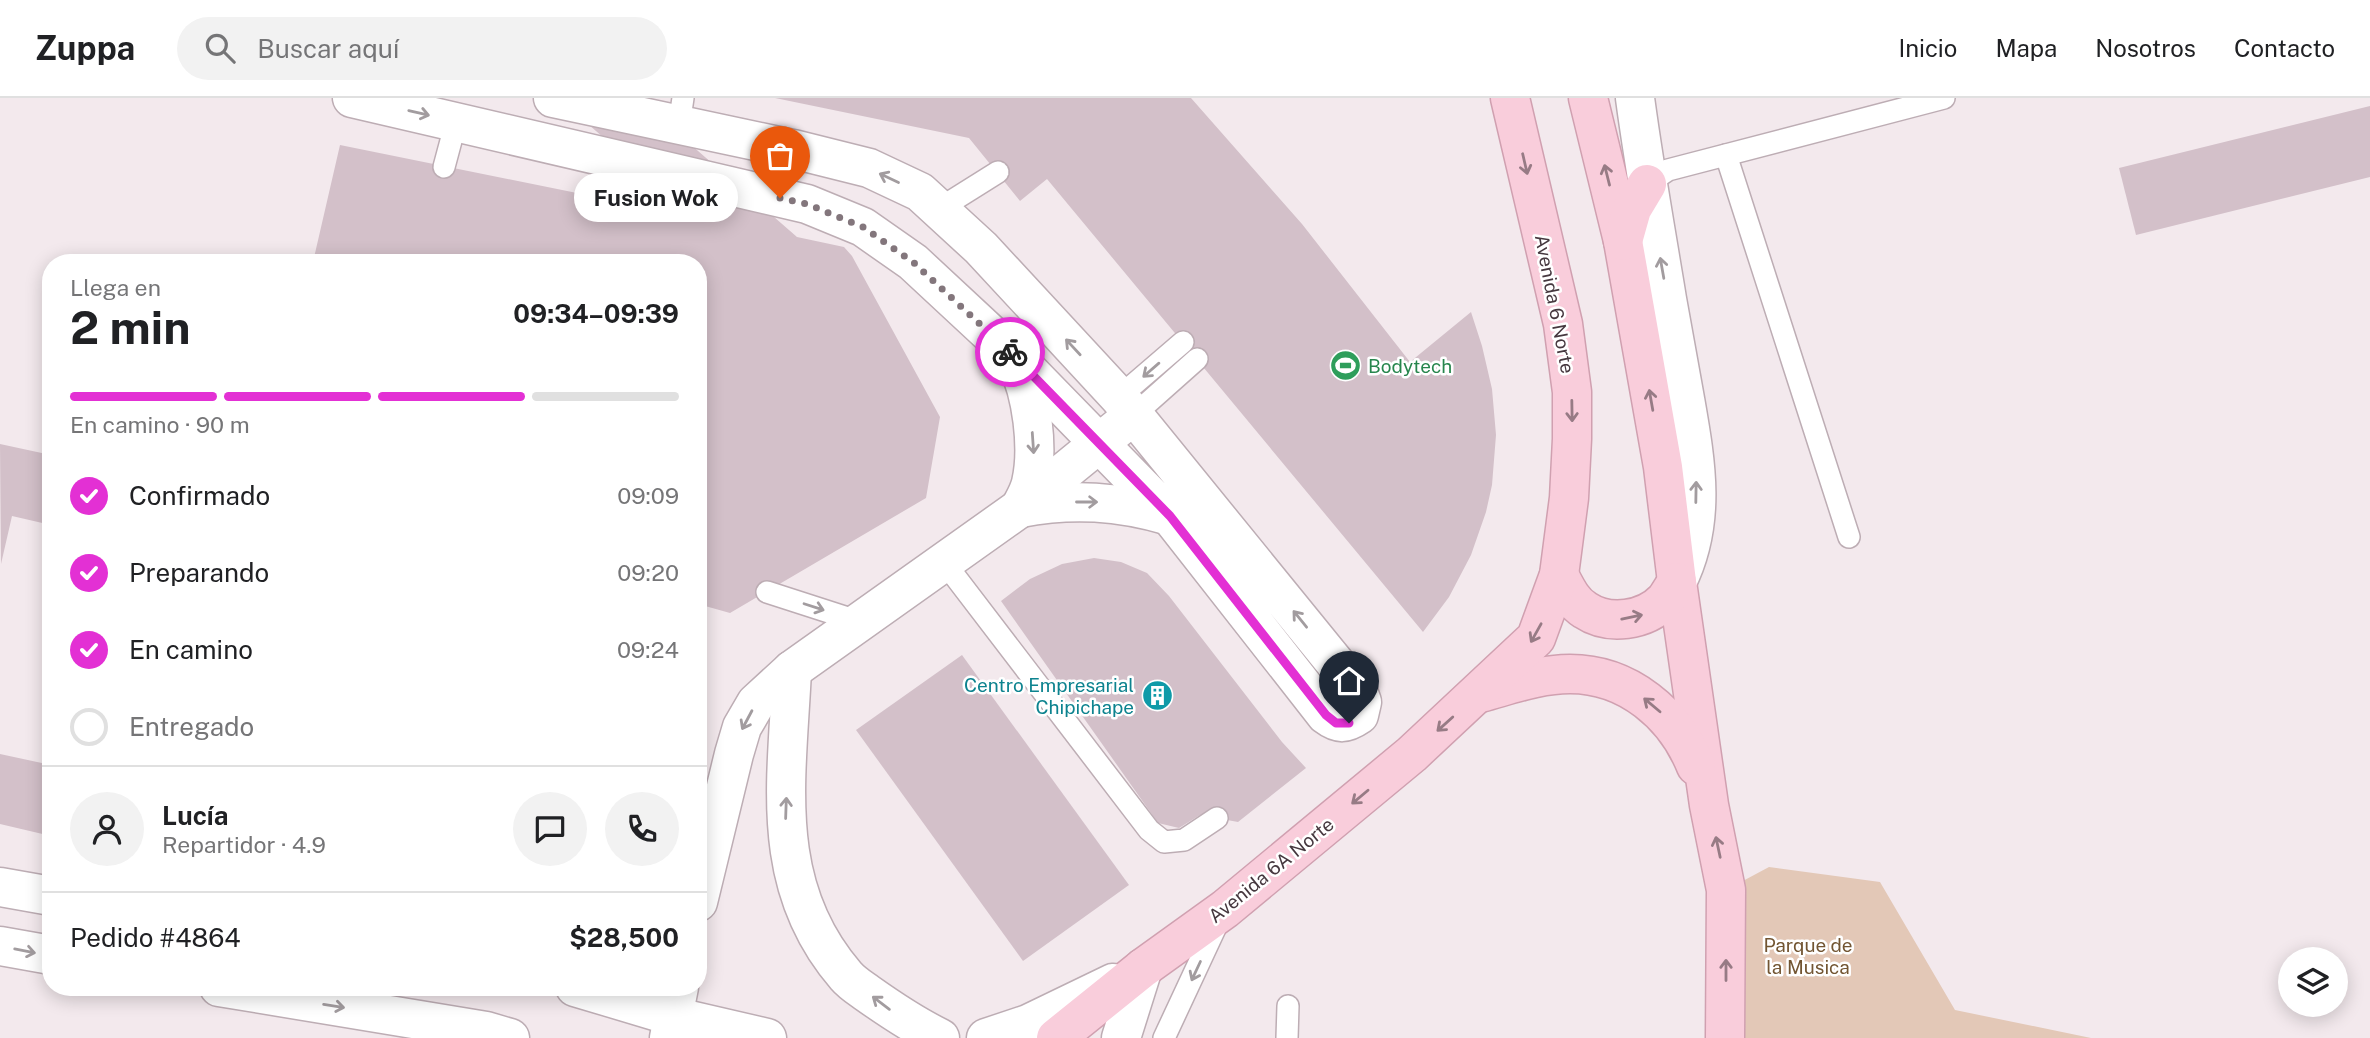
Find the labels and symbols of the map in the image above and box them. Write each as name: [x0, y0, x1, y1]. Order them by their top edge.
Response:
one-way arrow: [407, 107, 430, 121]
pin: [750, 126, 810, 198]
one-way arrow: [1520, 153, 1533, 175]
one-way arrow: [1600, 164, 1613, 187]
one-way arrow: [878, 170, 899, 183]
callout: Fusion Wok: [574, 174, 738, 222]
street label: Avenida 6 Norte: [1531, 233, 1579, 375]
one-way arrow: [1655, 257, 1668, 280]
courier: [975, 317, 1045, 387]
one-way arrow: [1064, 339, 1081, 356]
sports icon: Bodytech: [1328, 349, 1362, 383]
place label: Bodytech: [1368, 355, 1452, 377]
one-way arrow: [1142, 362, 1160, 378]
one-way arrow: [1644, 389, 1657, 412]
one-way arrow: [1565, 400, 1579, 423]
one-way arrow: [1026, 431, 1039, 454]
one-way arrow: [1689, 481, 1703, 504]
one-way arrow: [1076, 495, 1099, 509]
one-way arrow: [802, 602, 824, 614]
one-way arrow: [1620, 609, 1643, 623]
one-way arrow: [1292, 611, 1308, 629]
one-way arrow: [1529, 623, 1543, 643]
pin: [1319, 651, 1379, 723]
place label: Centro Empresarial Chipichape: [964, 674, 1134, 718]
building icon: Centro Empresarial Chipichape: [1140, 679, 1174, 713]
one-way arrow: [1644, 697, 1662, 712]
one-way arrow: [740, 709, 754, 729]
one-way arrow: [1437, 715, 1454, 732]
one-way arrow: [1351, 789, 1369, 805]
one-way arrow: [779, 797, 793, 820]
street label: Avenida 6A Norte: [1204, 813, 1338, 927]
one-way arrow: [1710, 836, 1724, 859]
park label: Parque de la Musica: [1763, 934, 1853, 978]
one-way arrow: [13, 944, 36, 958]
one-way arrow: [1719, 959, 1732, 982]
one-way arrow: [1188, 960, 1202, 981]
one-way arrow: [872, 996, 891, 1011]
one-way arrow: [322, 1000, 345, 1013]

